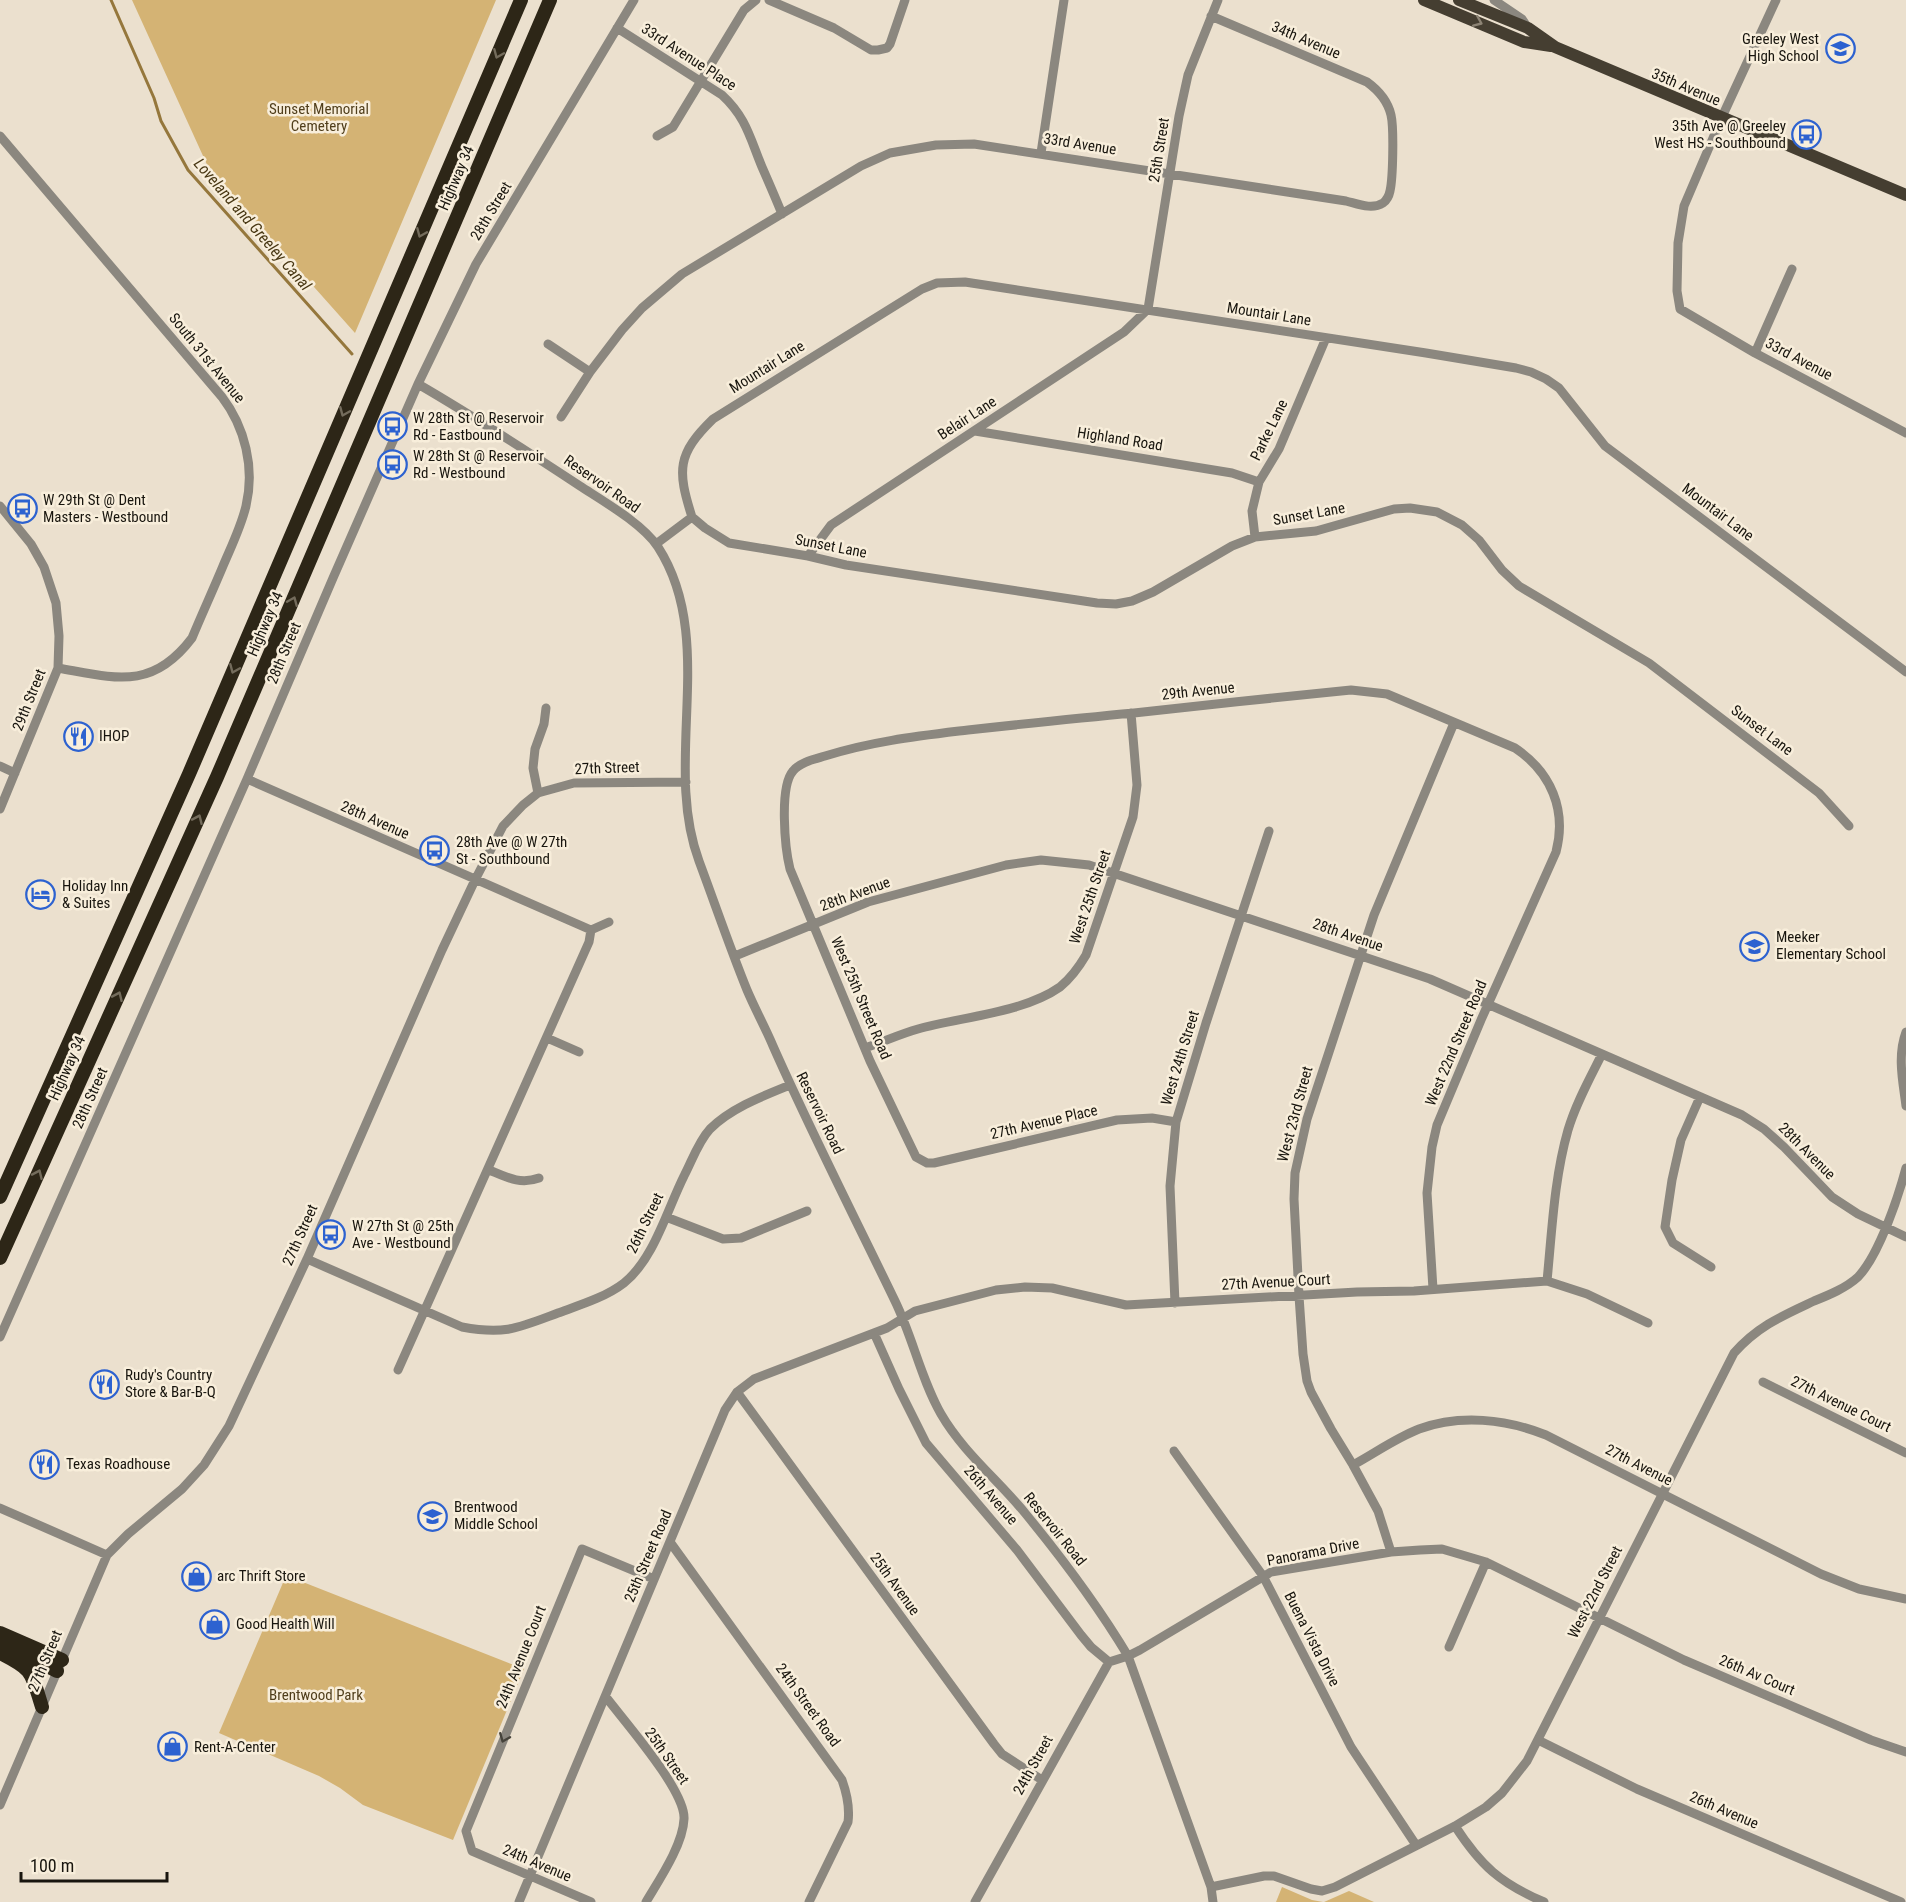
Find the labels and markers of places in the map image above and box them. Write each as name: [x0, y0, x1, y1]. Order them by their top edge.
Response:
place label: Greeley West High School: [1742, 30, 1819, 65]
school or university icon: Greeley West High School: [1824, 32, 1856, 64]
place label: 35th Ave @ Greeley West HS - Southbound: [1654, 117, 1786, 152]
bus stop icon: 35th Ave @ Greeley West HS - Southbound: [1791, 119, 1823, 151]
place label: W 28th St @ Reservoir Rd - Eastbound: [413, 409, 544, 444]
bus stop icon: W 28th St @ Reservoir Rd - Eastbound: [376, 411, 408, 443]
place label: W 28th St @ Reservoir Rd - Westbound: [413, 447, 544, 482]
bus stop icon: W 28th St @ Reservoir Rd - Westbound: [376, 449, 408, 481]
place label: W 29th St @ Dent Masters - Westbound: [43, 491, 168, 526]
bus stop icon: W 29th St @ Dent Masters - Westbound: [6, 493, 38, 525]
restaurant icon: IHOP: [62, 720, 94, 752]
place label: IHOP: [99, 727, 129, 745]
place label: 28th Ave @ W 27th St - Southbound: [456, 833, 567, 868]
bus stop icon: 28th Ave @ W 27th St - Southbound: [419, 835, 451, 867]
place label: Holiday Inn & Suites: [62, 877, 128, 912]
hotel icon: Holiday Inn & Suites: [25, 879, 57, 911]
place label: Meeker Elementary School: [1776, 928, 1886, 963]
school or university icon: Meeker Elementary School: [1739, 930, 1771, 962]
place label: W 27th St @ 25th Ave - Westbound: [352, 1217, 454, 1252]
bus stop icon: W 27th St @ 25th Ave - Westbound: [315, 1219, 347, 1251]
place label: Rudy's Country Store & Bar-B-Q: [125, 1366, 216, 1401]
restaurant icon: Rudy's Country Store & Bar-B-Q: [88, 1368, 120, 1400]
restaurant icon: Texas Roadhouse: [29, 1448, 61, 1480]
place label: Texas Roadhouse: [66, 1455, 170, 1473]
place label: Brentwood Middle School: [454, 1498, 538, 1533]
school or university icon: Brentwood Middle School: [417, 1500, 449, 1532]
shop icon: arc Thrift Store: [180, 1560, 212, 1592]
place label: arc Thrift Store: [217, 1567, 305, 1585]
shop icon: Good Health Will: [199, 1608, 231, 1640]
place label: Good Health Will: [236, 1615, 335, 1633]
shop icon: Rent-A-Center: [157, 1731, 189, 1763]
place label: Rent-A-Center: [194, 1738, 276, 1756]

